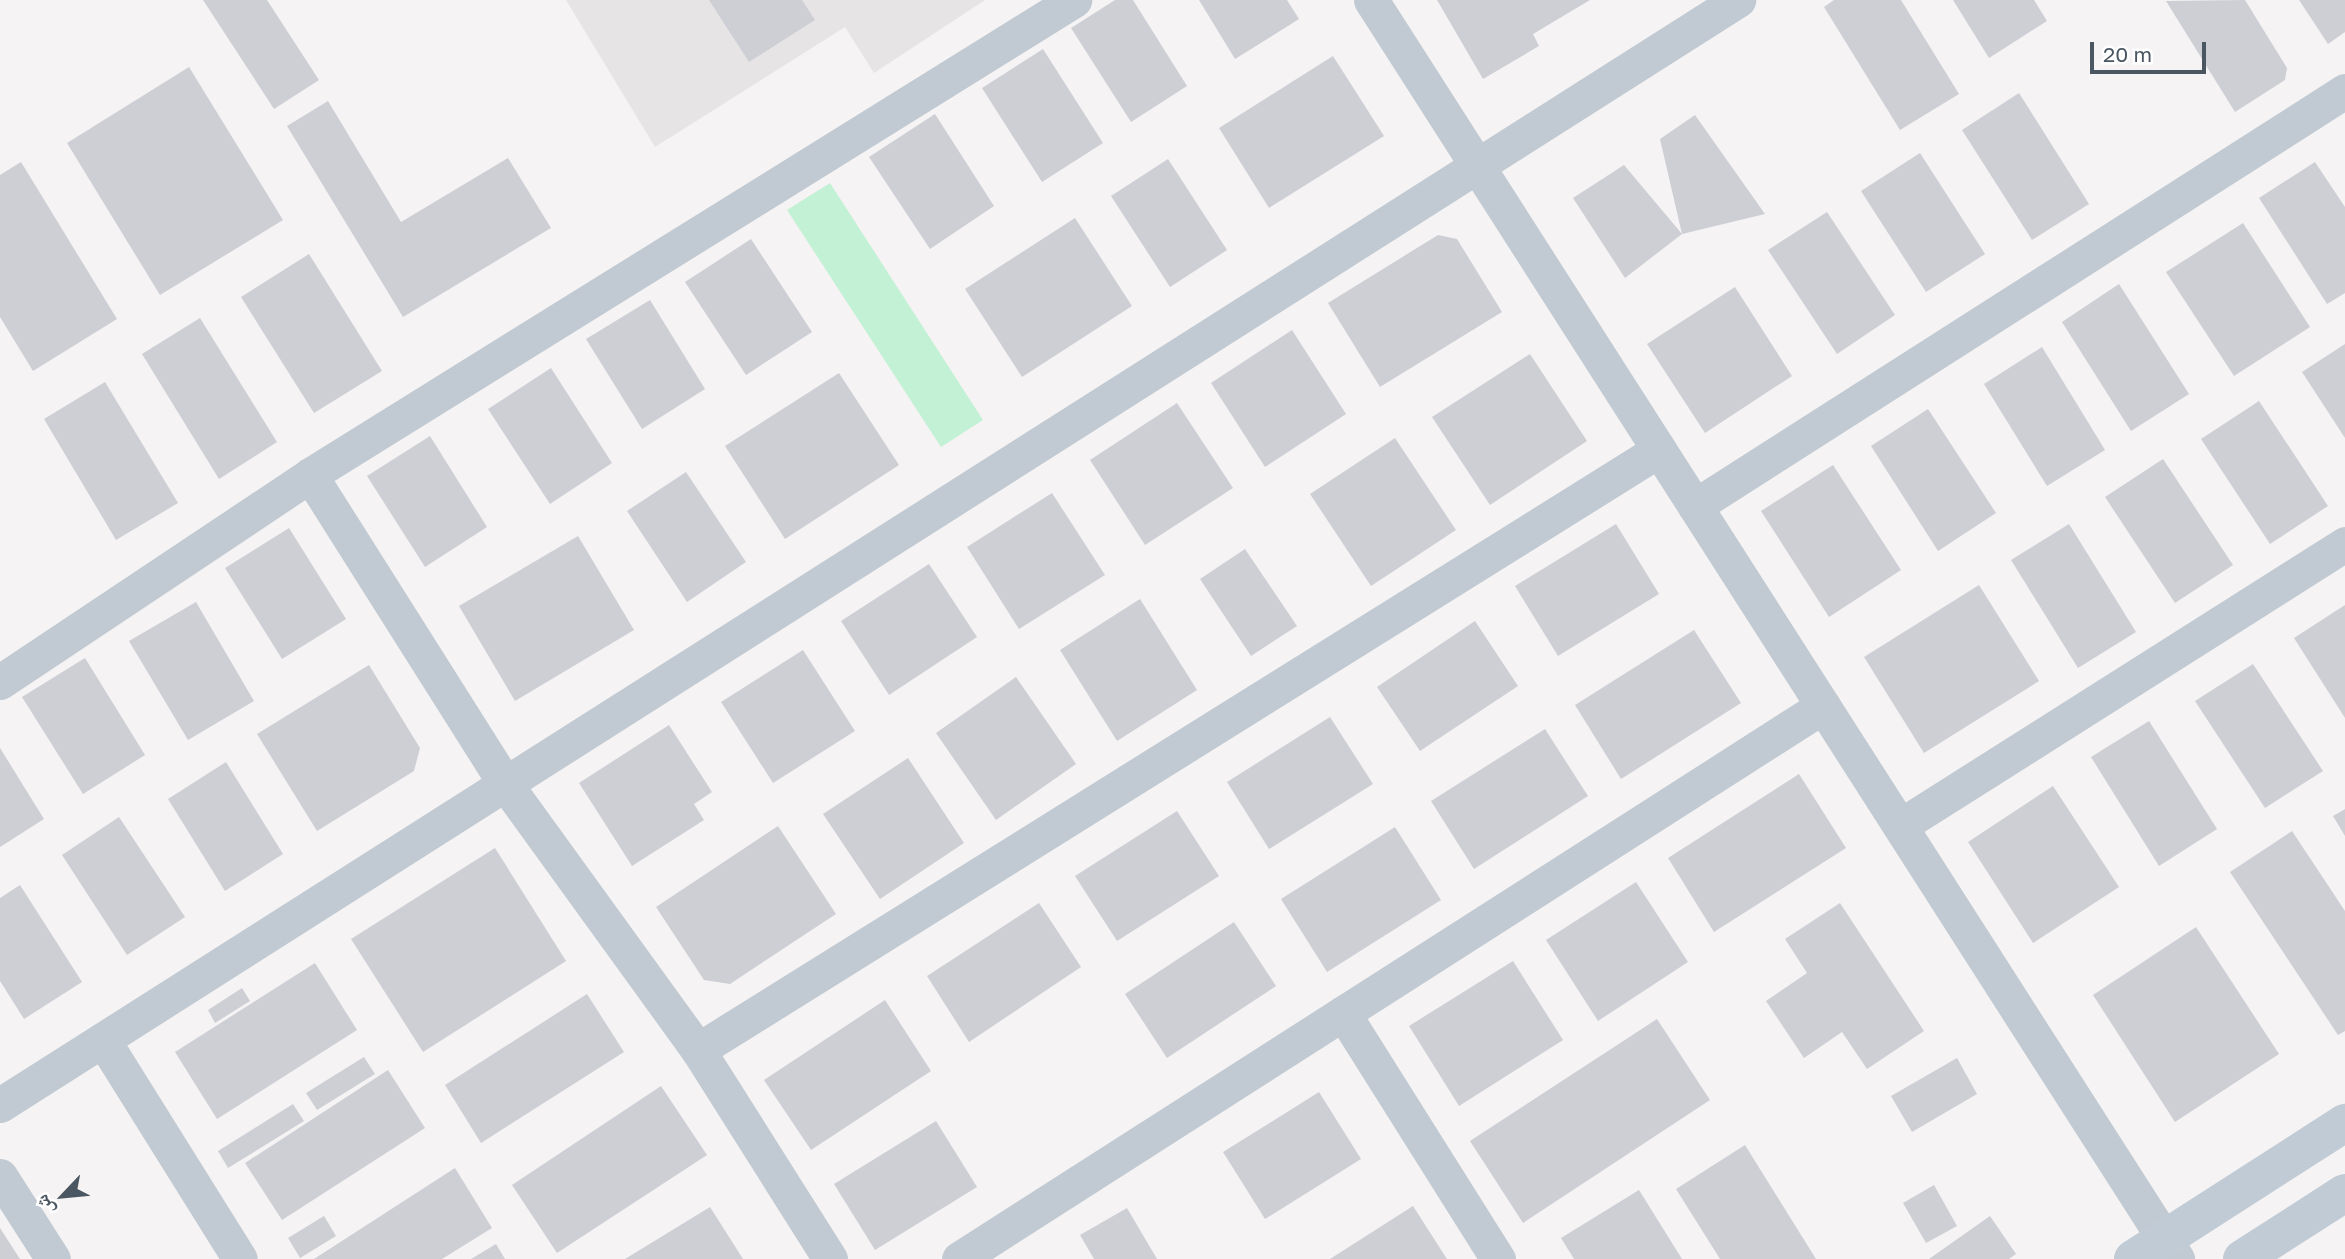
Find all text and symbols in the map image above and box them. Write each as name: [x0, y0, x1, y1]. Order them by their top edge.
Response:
scale bar: [2093, 28, 2208, 72]
text: 20 m: [2103, 41, 2152, 67]
north arrow: [28, 1161, 98, 1231]
text: ش: [29, 1191, 58, 1220]

